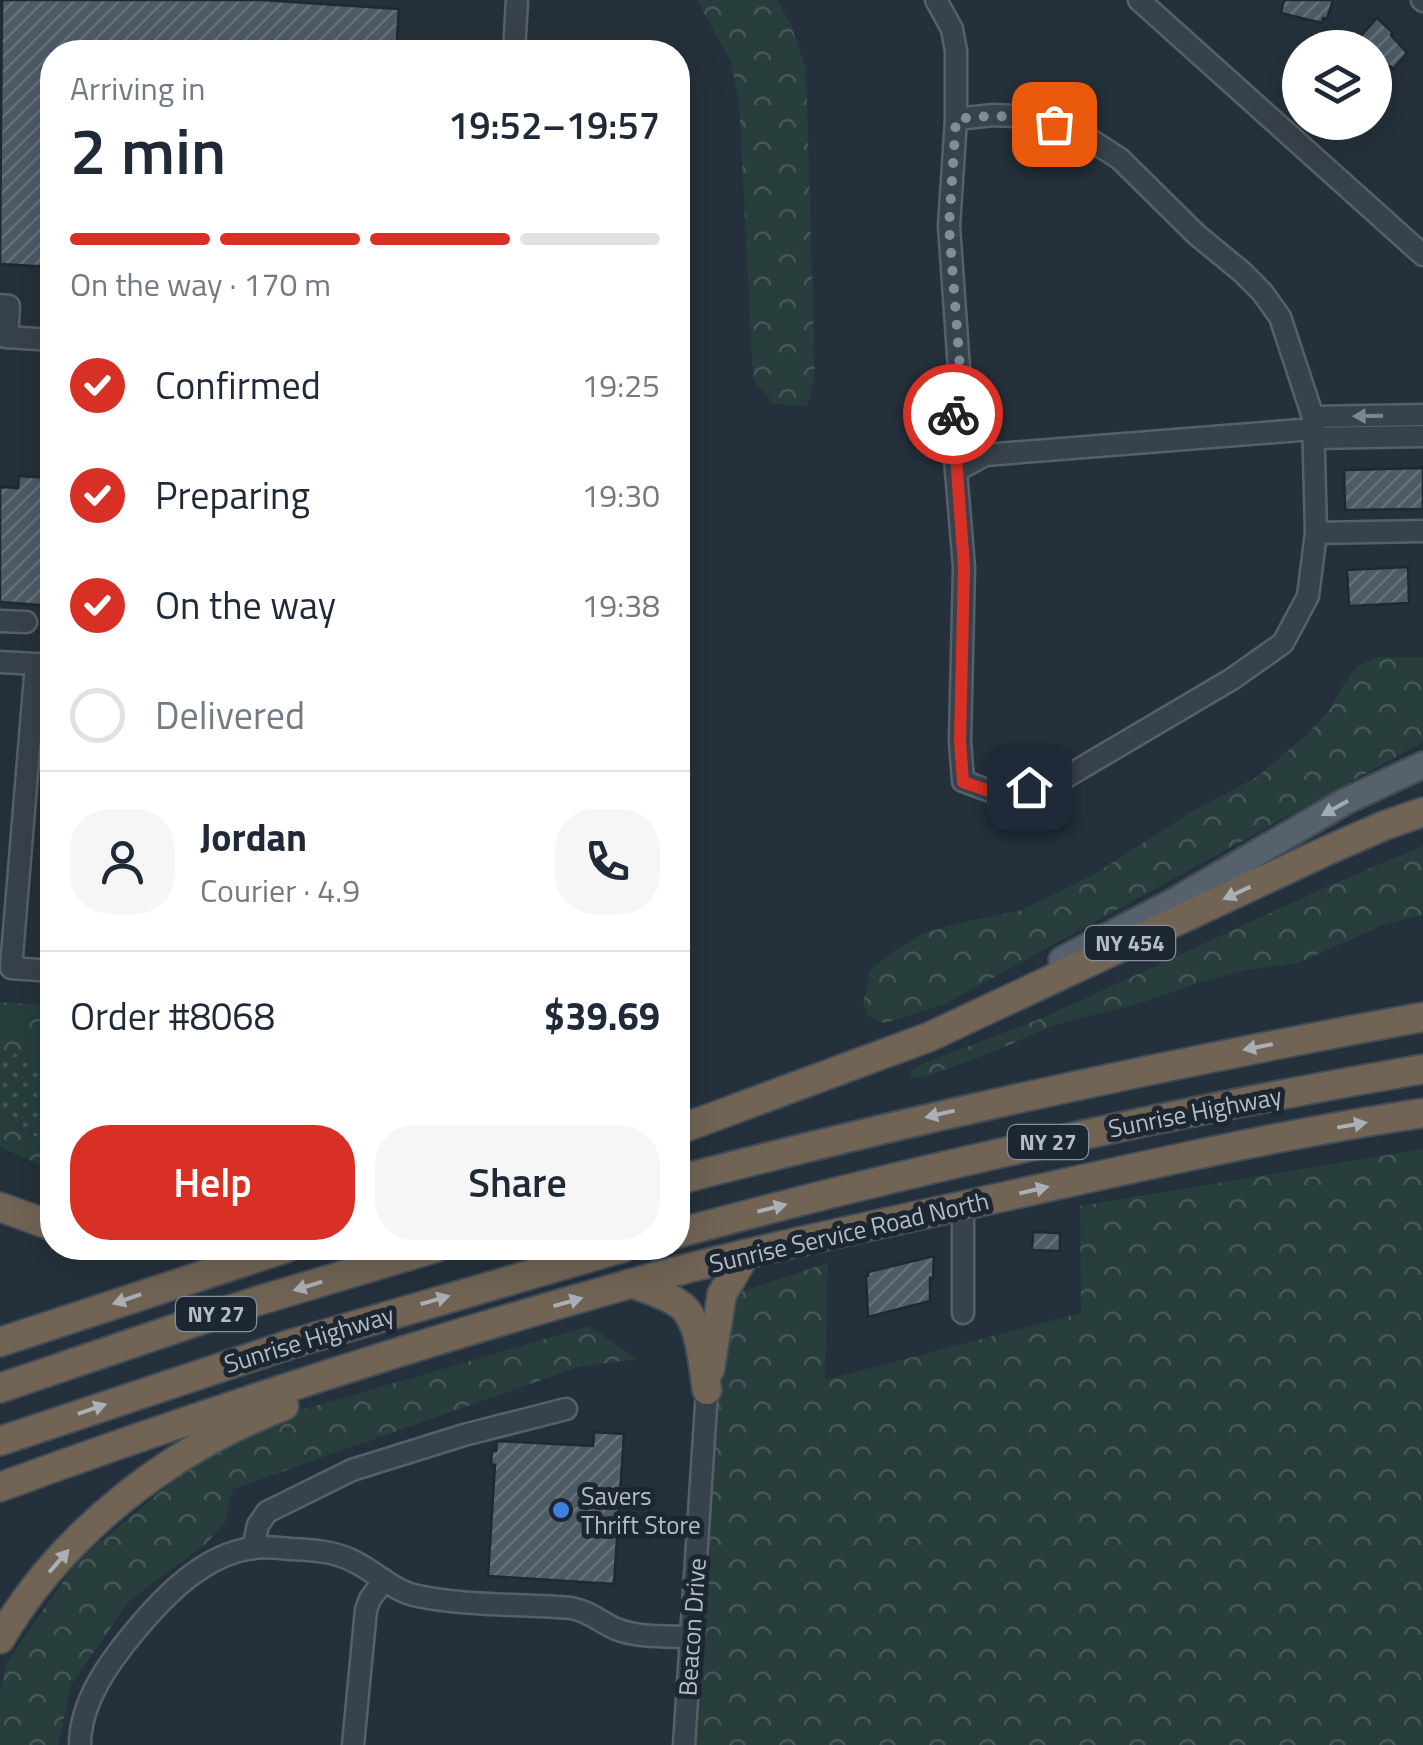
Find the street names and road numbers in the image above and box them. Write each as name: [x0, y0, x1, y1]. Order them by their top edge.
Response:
road number: NY 454: [1085, 926, 1175, 960]
street label: Sunrise Highway: [1105, 1077, 1285, 1147]
road number: NY 27: [1008, 1125, 1088, 1159]
street label: Sunrise Service Road North: [705, 1181, 993, 1283]
street label: Sunrise Highway: [219, 1295, 399, 1383]
road number: NY 27: [176, 1297, 256, 1331]
street label: Beacon Drive: [668, 1557, 716, 1697]

